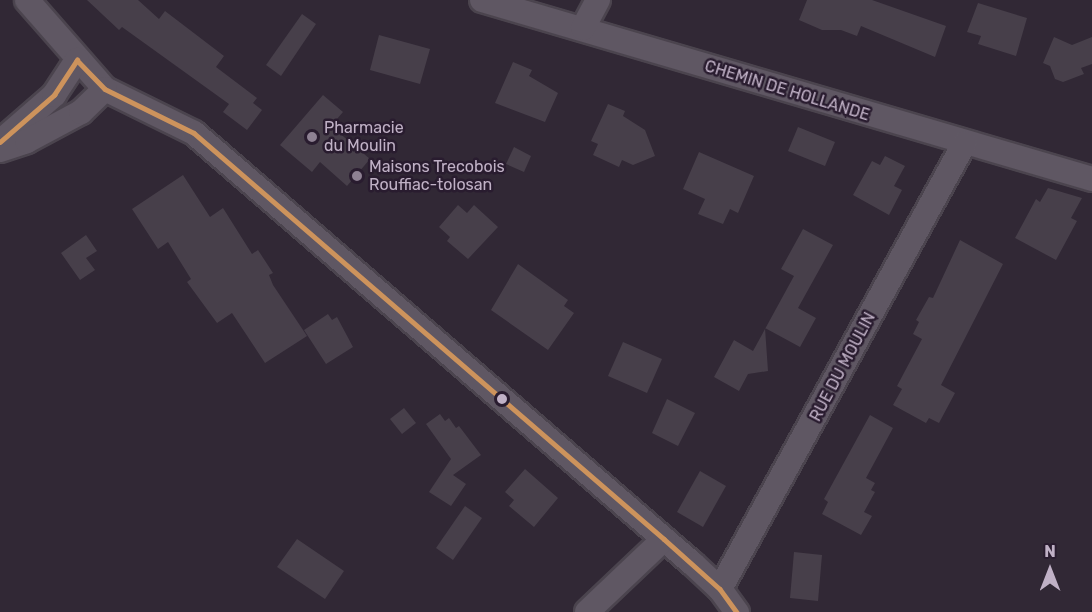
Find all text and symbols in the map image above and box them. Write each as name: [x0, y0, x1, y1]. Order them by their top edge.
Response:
street label: CHEMIN DE HOLLANDE: [702, 57, 872, 125]
place label: Pharmacie du Moulin: [324, 118, 404, 156]
marker: Pharmacie du Moulin: [305, 130, 319, 144]
place label: Maisons Trecobois Rouffiac-tolosan: [369, 157, 505, 195]
marker: Maisons Trecobois Rouffiac-tolosan: [350, 169, 364, 183]
street label: RUE DU MOULIN: [806, 309, 880, 425]
unlabelled marker: [496, 393, 508, 405]
north arrow: [1020, 540, 1080, 600]
text: N: [1044, 542, 1056, 561]

